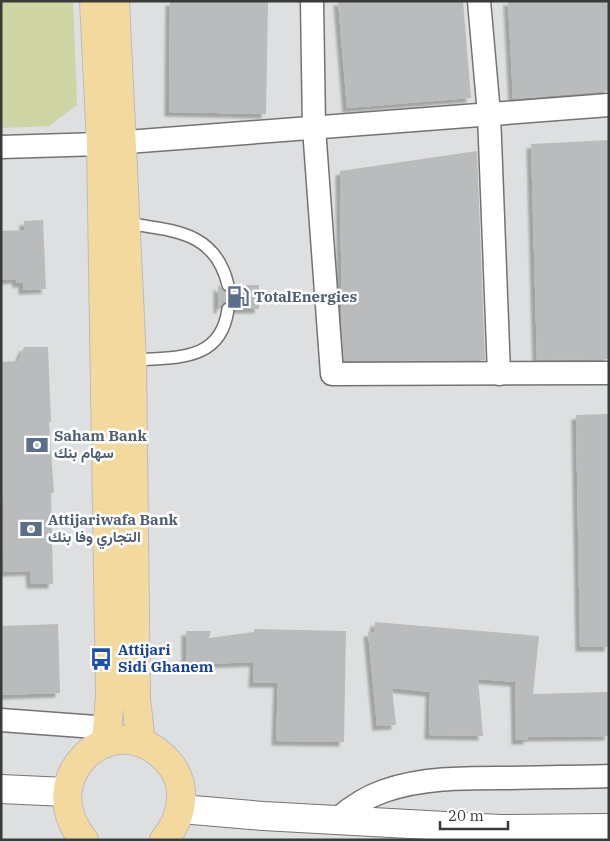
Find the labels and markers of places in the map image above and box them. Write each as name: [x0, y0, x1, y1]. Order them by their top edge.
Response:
fuel station icon: TotalEnergies: [225, 284, 251, 310]
place label: TotalEnergies: [254, 287, 357, 306]
place label: Saham Bank سهام بنك: [54, 426, 147, 463]
bank icon: Saham Bank سهام بنك: [24, 432, 50, 458]
place label: Attijariwafa Bank التجاري وفا بنك: [48, 510, 179, 550]
bank icon: Attijariwafa Bank التجاري وفا بنك: [18, 516, 44, 542]
place label: Attijari Sidi Ghanem: [118, 640, 214, 676]
bus stop icon: Attijari Sidi Ghanem: [88, 646, 114, 672]

